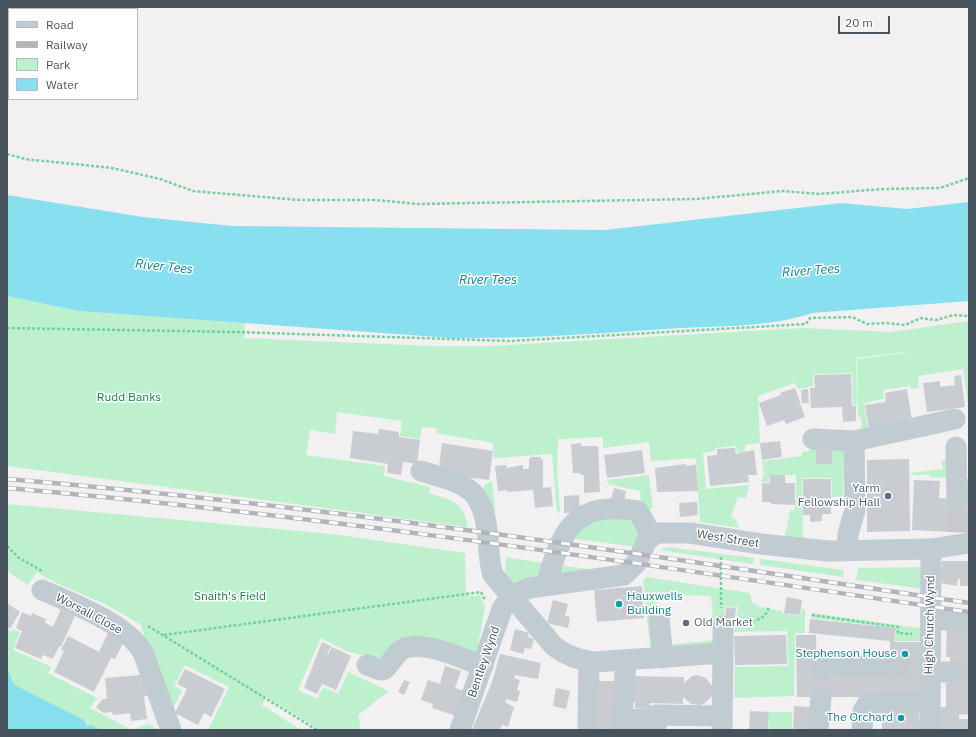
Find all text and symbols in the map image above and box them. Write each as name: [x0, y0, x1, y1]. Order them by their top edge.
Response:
legend: [8, 8, 138, 100]
scale bar: [840, 8, 892, 34]
text: 20 m: [845, 15, 873, 30]
text: Road: [46, 17, 74, 32]
text: Railway: [46, 37, 88, 52]
text: Park: [46, 57, 70, 72]
text: Water: [46, 77, 78, 92]
water label: River Tees: [134, 256, 194, 278]
water label: River Tees: [782, 261, 840, 281]
water label: River Tees: [459, 272, 517, 288]
park label: Rudd Banks: [97, 391, 161, 405]
place label: Yarm Fellowship Hall: [798, 482, 880, 510]
marker: Yarm Fellowship Hall: [883, 491, 893, 501]
street label: West Street: [696, 527, 760, 551]
street label: High Church Wynd: [922, 575, 938, 675]
street label: Worsall Close: [53, 590, 125, 638]
park label: Snaith's Field: [194, 590, 266, 604]
place label: Hauxwells Building: [627, 590, 683, 618]
marker: Hauxwells Building: [614, 599, 624, 609]
place label: Old Market: [694, 616, 753, 630]
marker: Old Market: [681, 618, 691, 628]
street label: Bentley Wynd: [465, 624, 503, 700]
place label: Stephenson House: [795, 647, 897, 661]
marker: Stephenson House: [900, 649, 910, 659]
place label: The Orchard: [827, 711, 893, 725]
marker: The Orchard: [896, 713, 906, 723]

